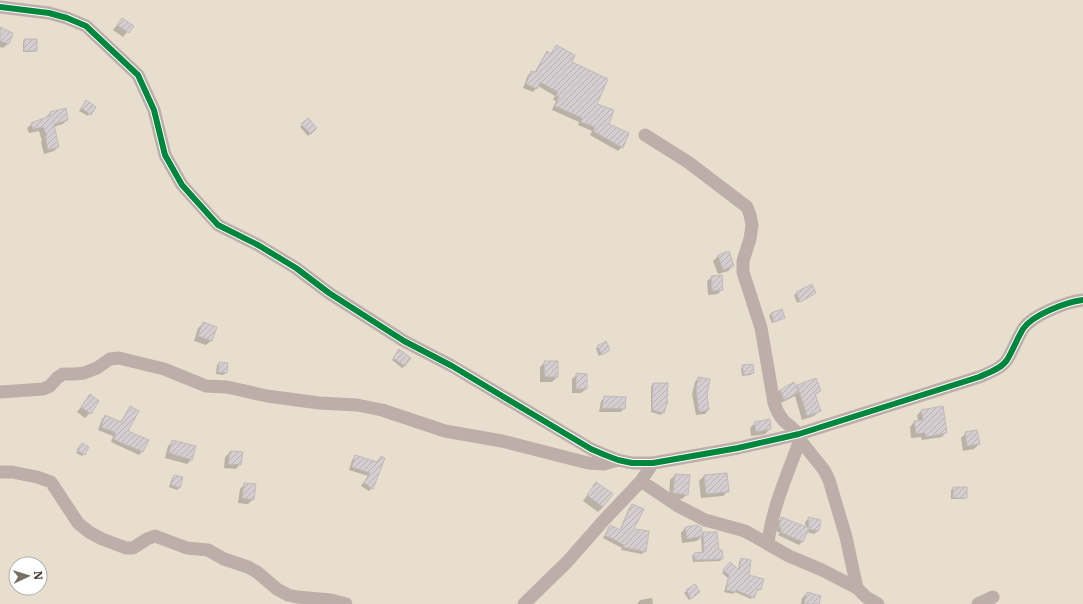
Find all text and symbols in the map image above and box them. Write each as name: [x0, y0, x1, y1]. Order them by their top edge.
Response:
north arrow: [8, 556, 48, 596]
text: N: [31, 570, 45, 580]

